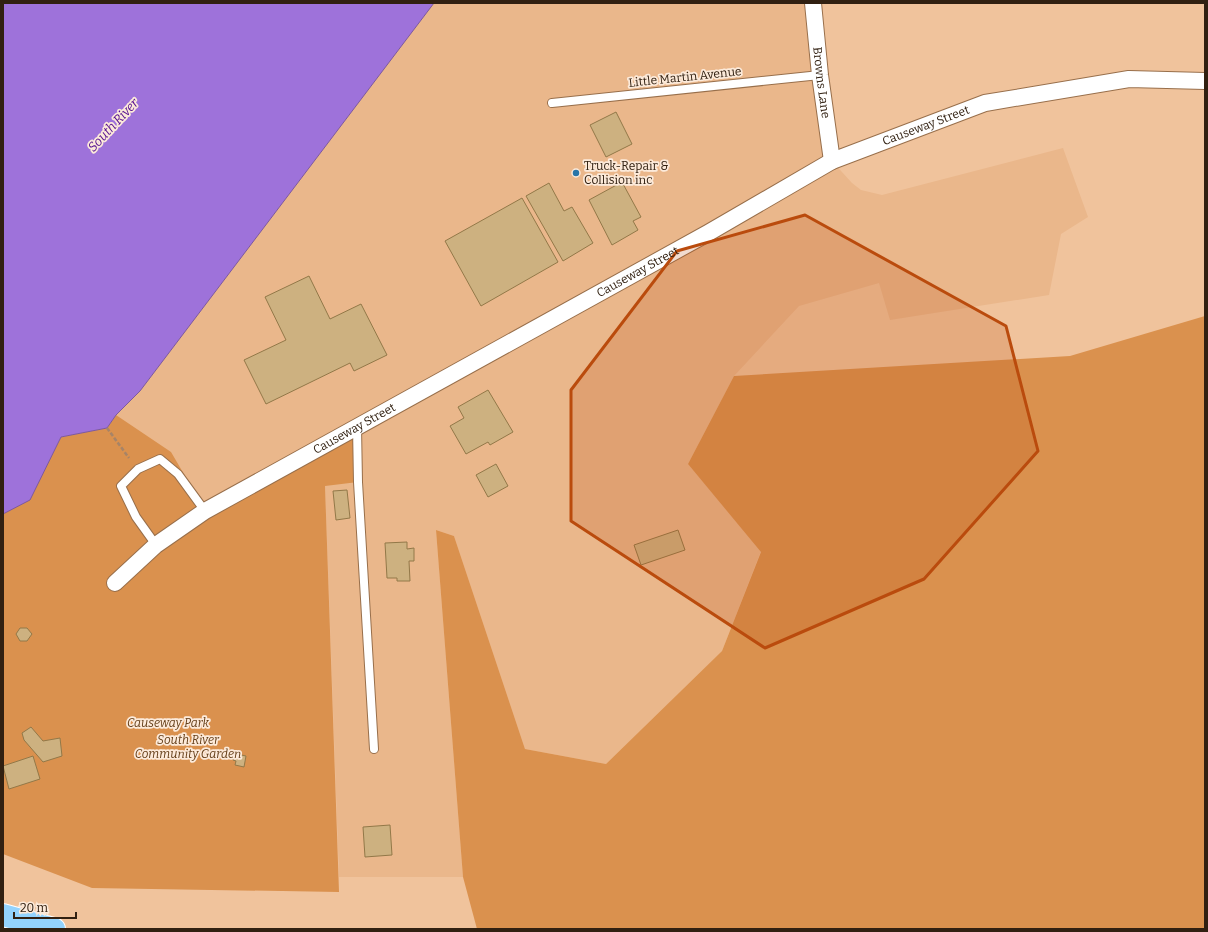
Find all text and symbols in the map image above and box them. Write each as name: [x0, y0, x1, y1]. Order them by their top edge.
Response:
street label: Browns Lane: [810, 46, 833, 119]
street label: Little Martin Avenue: [628, 64, 742, 90]
water label: South River: [85, 95, 142, 155]
street label: Causeway Street: [880, 102, 972, 148]
place label: Truck-Repair & Collision inc: [584, 159, 669, 187]
marker: Truck-Repair & Collision inc: [571, 168, 581, 178]
street label: Causeway Street: [594, 243, 682, 300]
street label: Causeway Street: [311, 400, 398, 457]
park label: Causeway Park: [127, 716, 210, 730]
park label: South River Community Garden: [135, 733, 241, 761]
scale bar: [14, 894, 76, 920]
text: 20 m: [20, 901, 49, 915]

